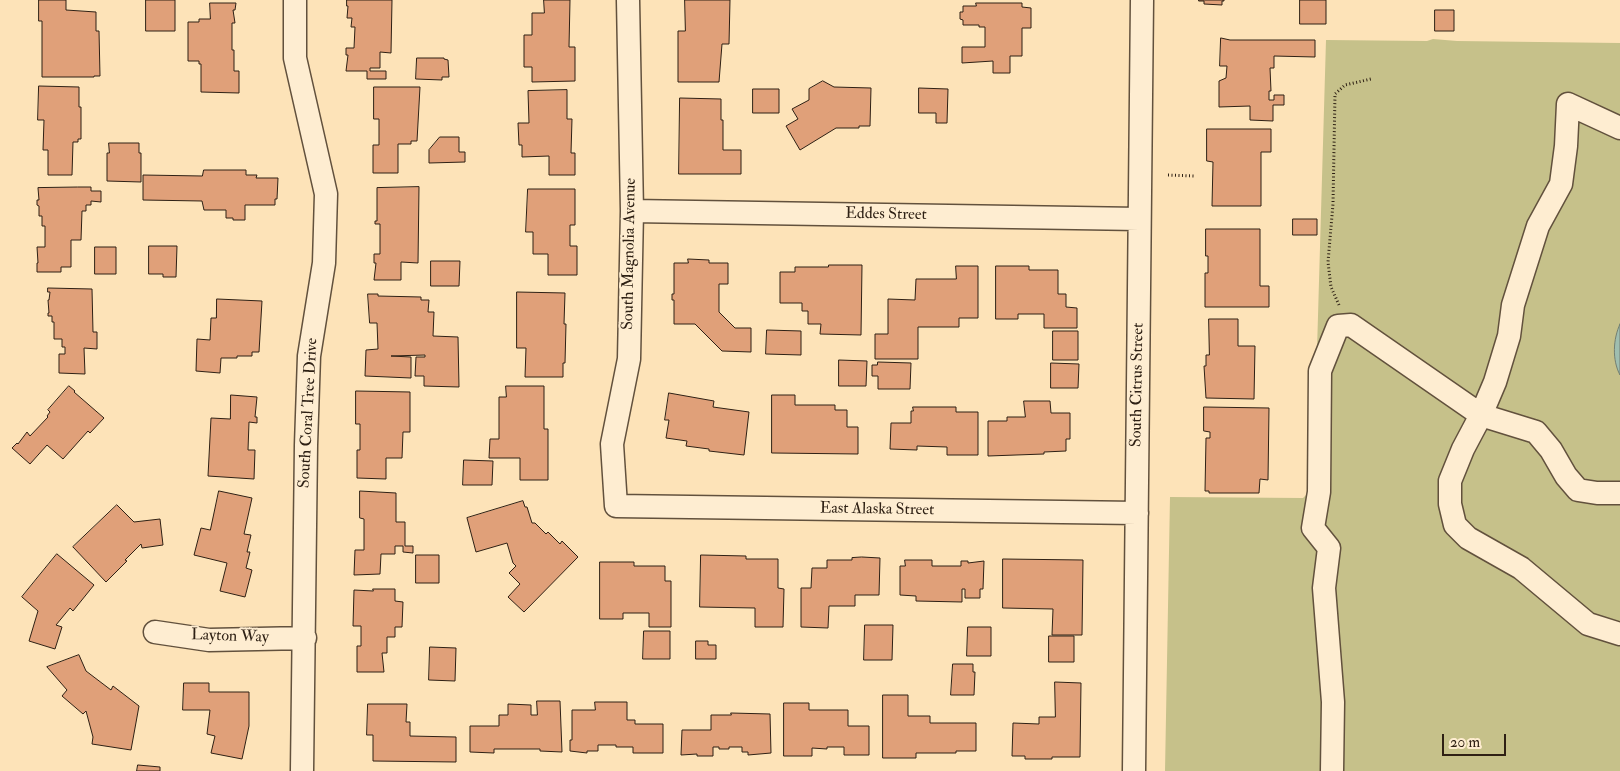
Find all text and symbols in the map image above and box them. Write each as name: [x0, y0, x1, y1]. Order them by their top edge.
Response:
street label: South Magnolia Avenue: [619, 178, 641, 330]
street label: Eddes Street: [845, 205, 927, 225]
street label: South Citrus Street: [1127, 323, 1149, 447]
street label: South Coral Tree Drive: [295, 337, 323, 489]
street label: East Alaska Street: [820, 499, 934, 521]
street label: Layton Way: [191, 626, 269, 648]
scale bar: [1445, 724, 1509, 756]
text: 20 m: [1450, 733, 1480, 752]

